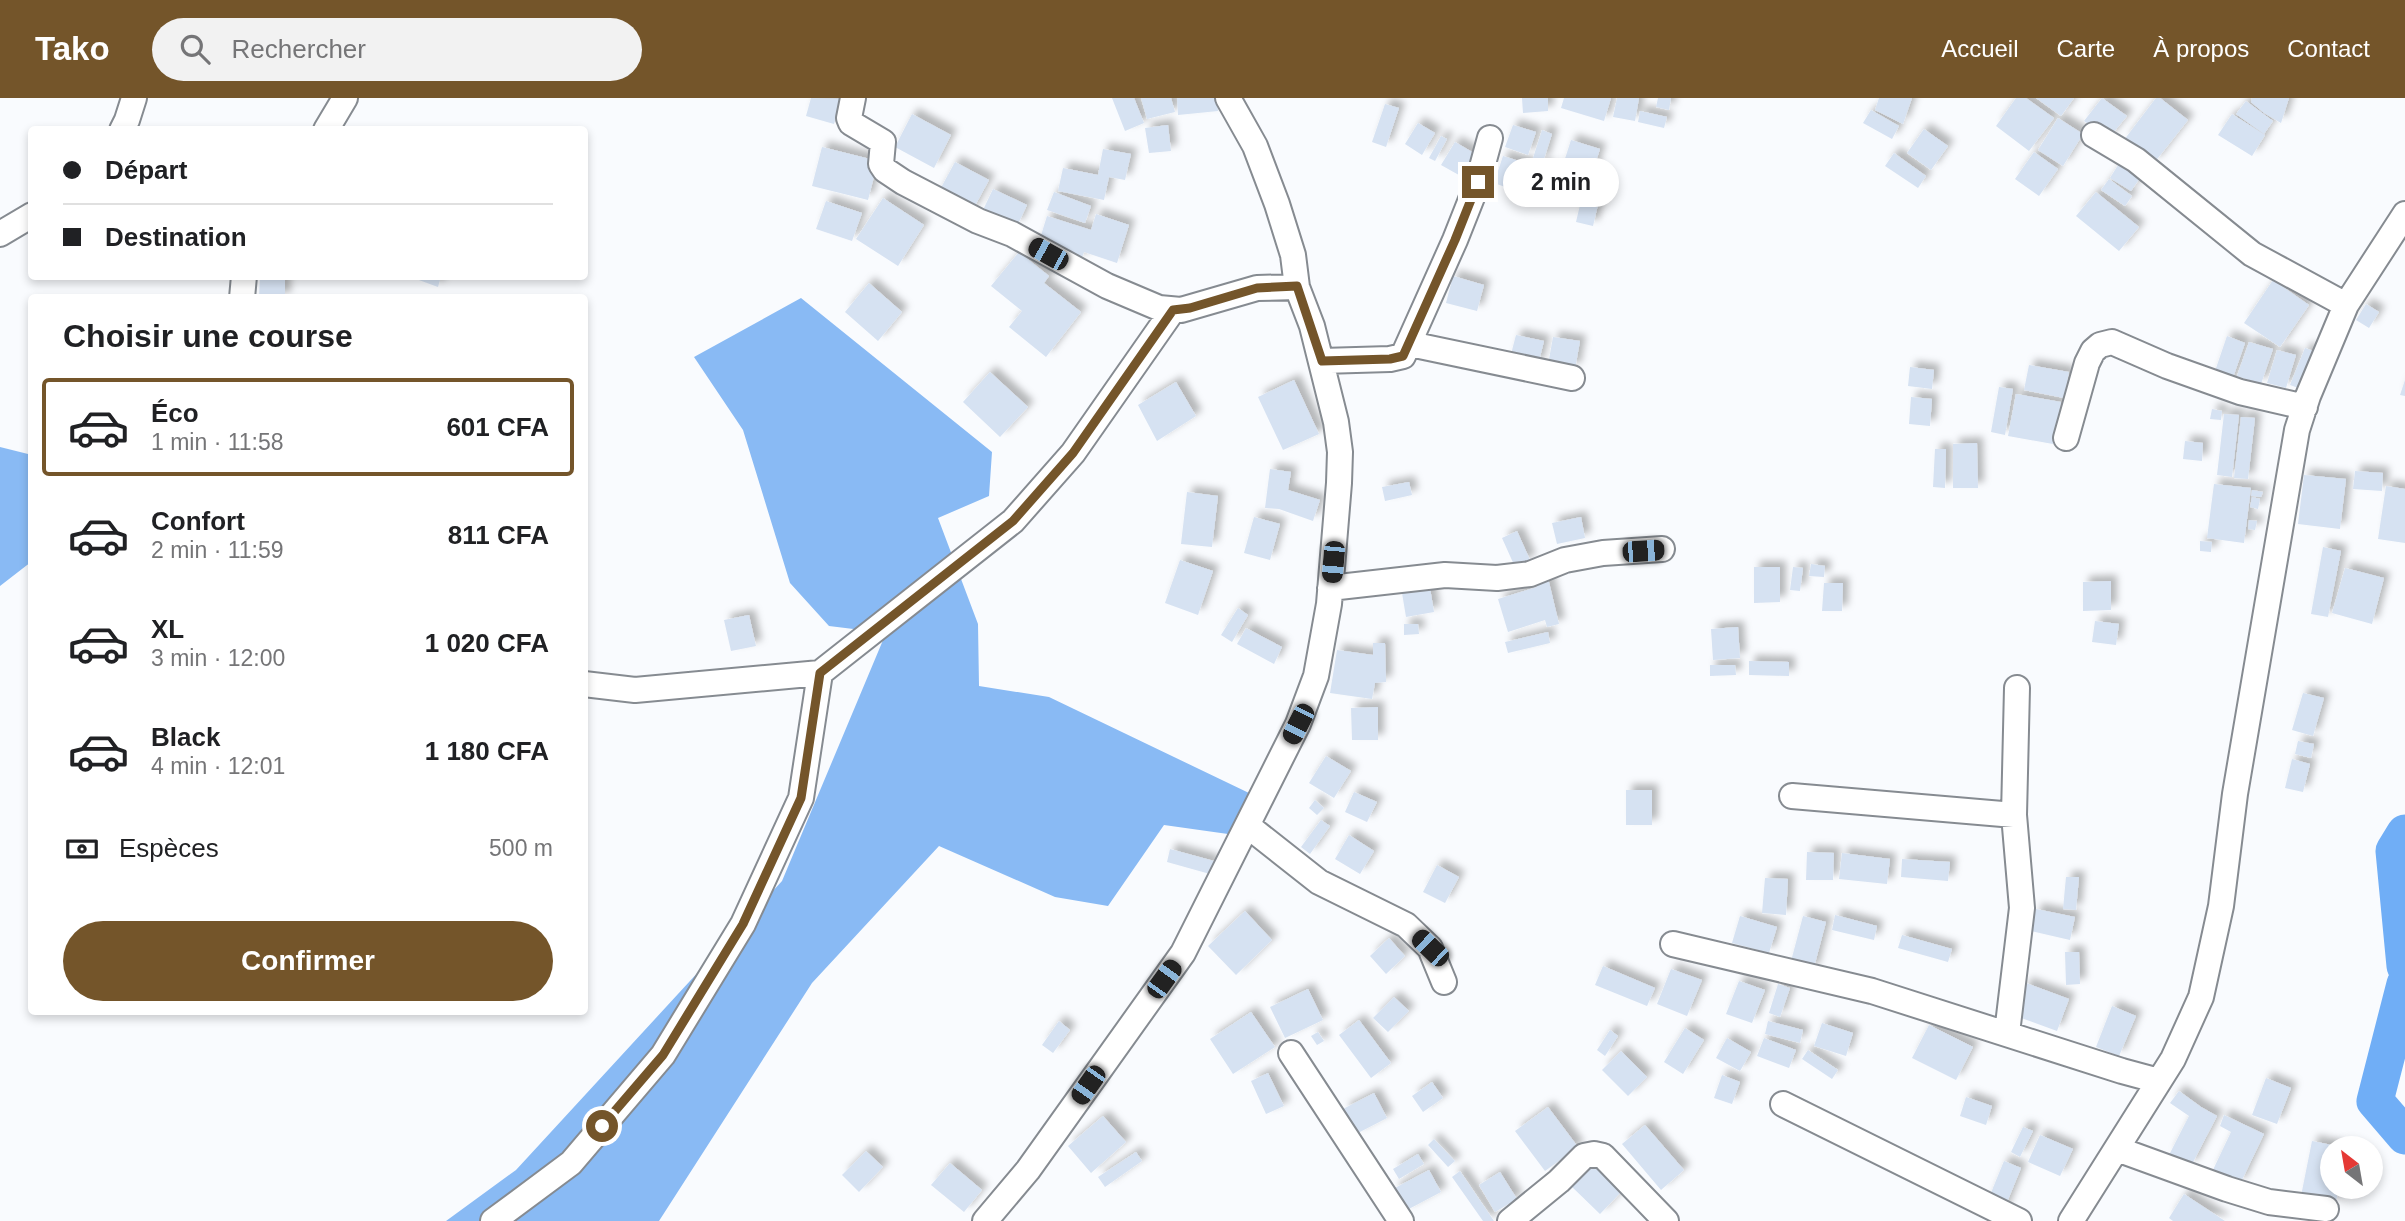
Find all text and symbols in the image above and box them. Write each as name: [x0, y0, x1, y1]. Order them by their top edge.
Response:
search box: [152, 18, 642, 81]
text: Tako: [35, 30, 110, 67]
icon: search: [176, 30, 214, 68]
text: Rechercher: [232, 34, 366, 64]
text: Accueil: [1941, 35, 2019, 62]
text: Carte: [2057, 35, 2115, 62]
text: À propos: [2153, 35, 2249, 62]
text: Contact: [2287, 35, 2370, 62]
text: Départ: [105, 155, 187, 185]
callout: 2 min: [1502, 158, 1618, 206]
route end: [1462, 166, 1494, 198]
text: 2 min: [1531, 169, 1591, 195]
text: Destination: [105, 222, 247, 252]
car: [1025, 235, 1072, 273]
text: Choisir une course: [63, 318, 353, 354]
icon: car: [67, 396, 130, 459]
text: Éco: [151, 398, 199, 428]
text: 601 CFA: [446, 412, 549, 442]
text: 1 min · 11:58: [151, 429, 284, 455]
icon: car: [67, 504, 130, 567]
text: Confort: [151, 506, 245, 536]
text: 811 CFA: [448, 520, 549, 550]
text: 2 min · 11:59: [151, 537, 284, 563]
car: [1622, 539, 1665, 563]
car: [1321, 540, 1346, 584]
icon: car: [67, 612, 130, 675]
text: XL: [151, 614, 184, 644]
text: 1 020 CFA: [425, 628, 549, 658]
text: 3 min · 12:00: [151, 645, 285, 671]
car: [1280, 701, 1317, 747]
icon: car: [67, 720, 130, 783]
text: Black: [151, 722, 220, 752]
text: 1 180 CFA: [425, 736, 549, 766]
text: 4 min · 12:01: [151, 753, 285, 779]
icon: cash: [63, 830, 101, 868]
text: Espèces: [119, 833, 219, 863]
text: 500 m: [489, 835, 553, 861]
button: Confirmer: [63, 921, 553, 1001]
car: [1408, 926, 1453, 970]
car: [1144, 956, 1185, 1002]
car: [1068, 1062, 1109, 1108]
route start: [586, 1110, 618, 1142]
north arrow: [2320, 1136, 2384, 1199]
map controls: [2320, 1136, 2383, 1199]

